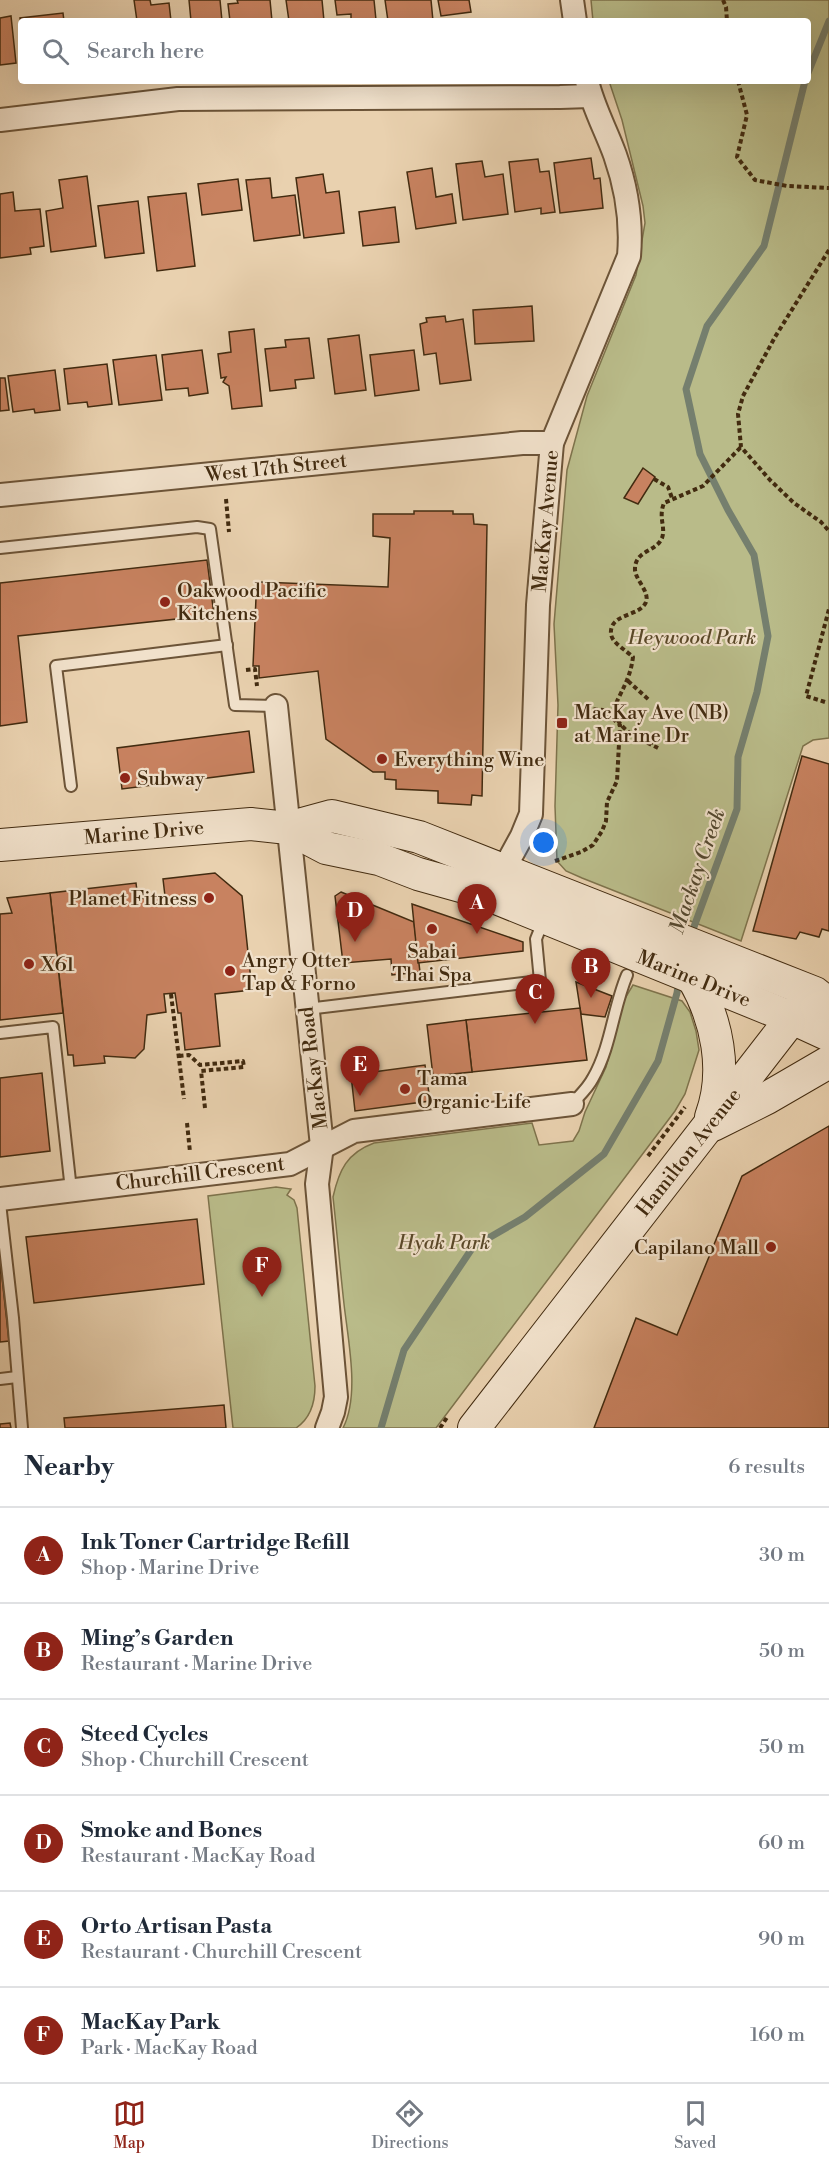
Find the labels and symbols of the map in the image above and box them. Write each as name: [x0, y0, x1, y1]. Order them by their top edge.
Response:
street label: West 17th Street: [203, 449, 348, 488]
street label: MacKay Avenue: [528, 449, 565, 593]
place label: Oakwood Pacific Kitchens: [177, 579, 327, 627]
marker: Oakwood Pacific Kitchens: [158, 595, 172, 609]
park label: Heywood Park: [627, 626, 756, 651]
place label: MacKay Ave (NB) at Marine Dr: [574, 701, 729, 749]
marker: MacKay Ave (NB) at Marine Dr: [555, 716, 569, 730]
place label: Everything Wine: [394, 748, 544, 773]
marker: Everything Wine: [375, 752, 389, 766]
place label: Subway: [137, 767, 205, 792]
marker: Subway: [118, 771, 132, 785]
water label: Mackay Creek: [664, 805, 732, 937]
street label: Marine Drive: [83, 816, 205, 851]
your location: [529, 828, 558, 857]
pin: A: [458, 884, 496, 934]
place label: Planet Fitness: [68, 887, 197, 912]
marker: Planet Fitness: [202, 891, 216, 905]
pin: D: [336, 892, 374, 942]
marker: Sabai Thai Spa: [425, 922, 439, 936]
place label: Sabai Thai Spa: [392, 940, 473, 988]
street label: Marine Drive: [633, 945, 754, 1014]
pin: B: [572, 948, 610, 998]
place label: Angry Otter Tap & Forno: [241, 949, 356, 997]
place label: X61: [40, 953, 75, 978]
marker: X61: [22, 957, 36, 971]
marker: Angry Otter Tap & Forno: [223, 964, 237, 978]
pin: C: [516, 974, 554, 1024]
street label: MacKay Road: [294, 1004, 334, 1131]
pin: E: [340, 1046, 380, 1096]
place label: Tama Organic Life: [417, 1067, 531, 1115]
marker: Tama Organic Life: [398, 1082, 412, 1096]
street label: Hamilton Avenue: [631, 1084, 747, 1222]
street label: Churchill Crescent: [114, 1152, 286, 1197]
park label: Hyak Park: [397, 1231, 490, 1256]
place label: Capilano Mall: [634, 1236, 759, 1261]
marker: Capilano Mall: [764, 1240, 778, 1254]
pin: F: [242, 1248, 282, 1297]

